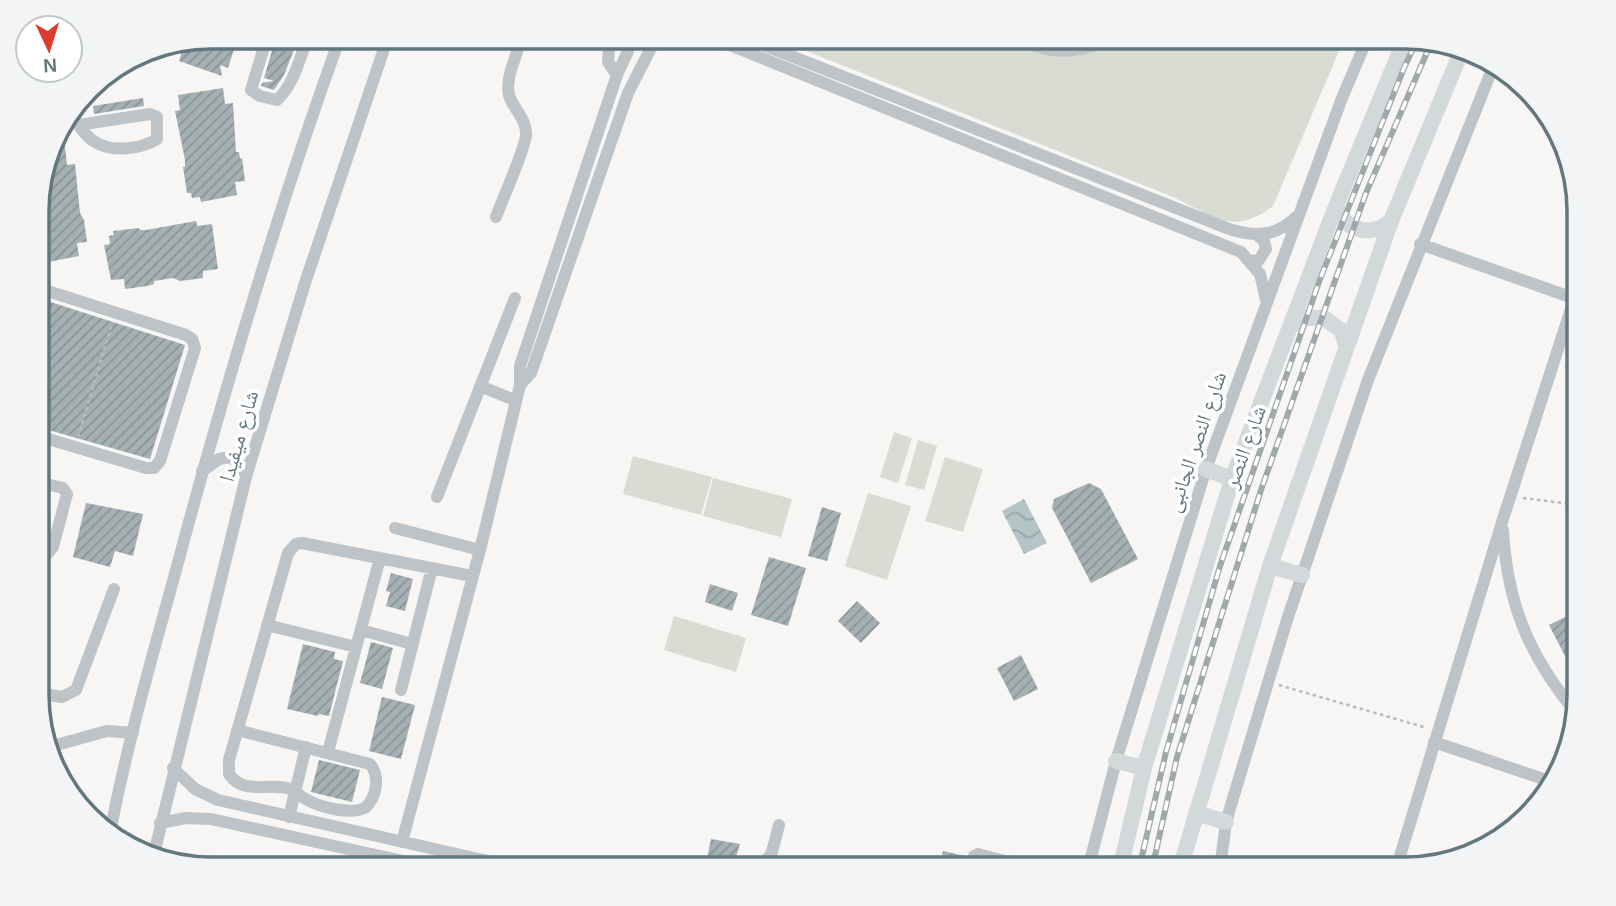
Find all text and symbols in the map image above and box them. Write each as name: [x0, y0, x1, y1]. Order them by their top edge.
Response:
north arrow: [14, 14, 84, 84]
text: N: [43, 55, 58, 76]
street label: شارع النصر الجانبى: [1161, 369, 1232, 516]
street label: شارع ميفيدا: [215, 388, 264, 485]
street label: شارع النصر: [1219, 402, 1272, 493]

